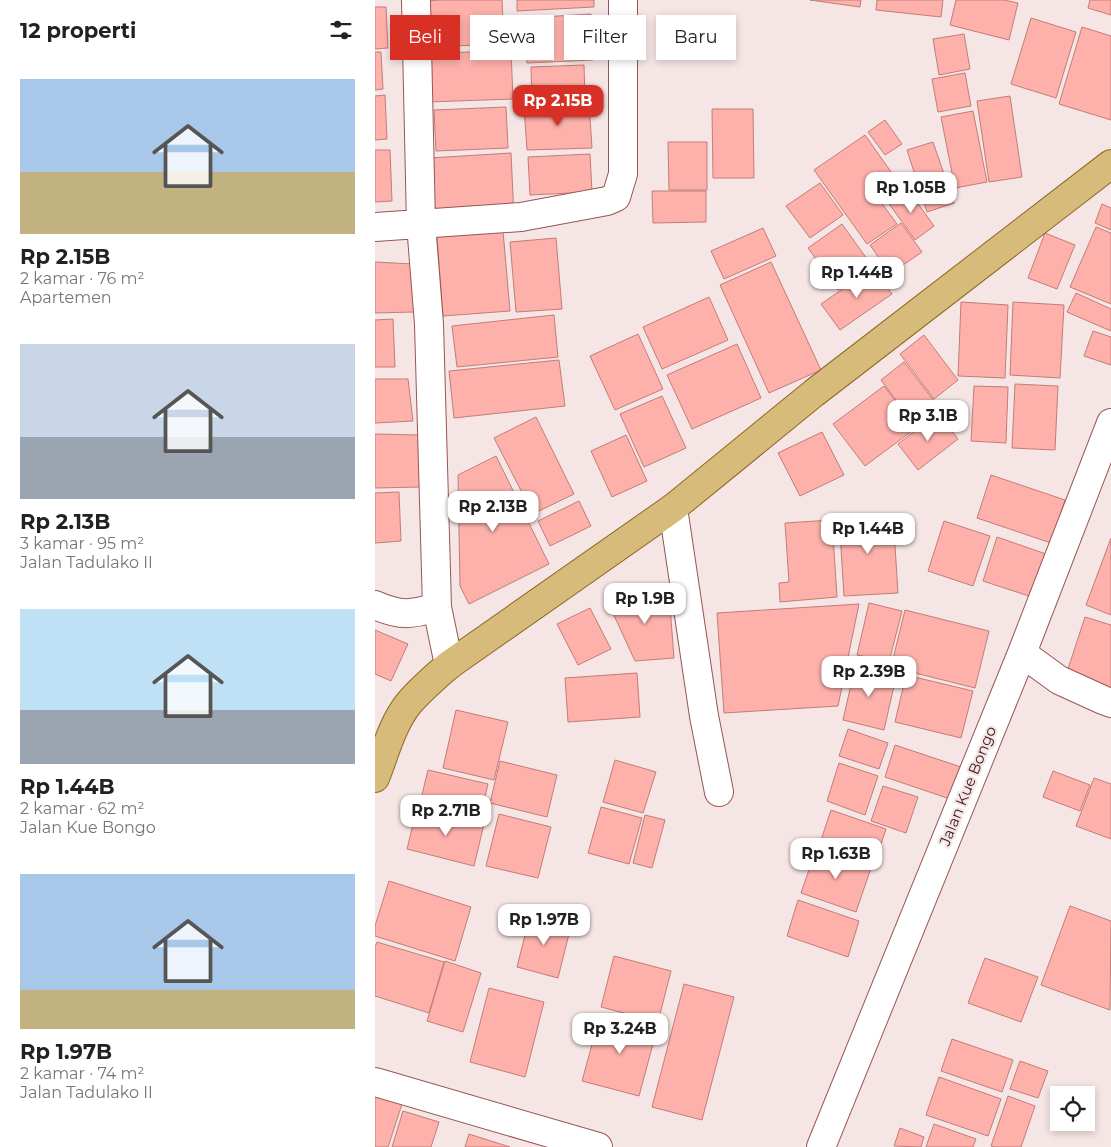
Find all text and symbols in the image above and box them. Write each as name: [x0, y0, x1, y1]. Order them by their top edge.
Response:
chip: Beli: [390, 15, 460, 60]
chip: Sewa: [470, 15, 554, 60]
chip: Filter: [564, 15, 646, 60]
chip: Baru: [656, 15, 736, 60]
icon: filters: [327, 16, 355, 44]
text: 12 properti: [20, 18, 136, 43]
pin: Rp 2.15B: [506, 84, 610, 127]
text: Rp 2.15B: [524, 91, 592, 110]
icon: home: [143, 111, 233, 201]
pin: Rp 1.05B: [859, 172, 963, 214]
text: Rp 1.05B: [876, 178, 946, 197]
text: Rp 2.15B: [20, 244, 110, 269]
pin: Rp 1.44B: [805, 256, 909, 299]
text: Rp 1.44B: [821, 263, 893, 282]
text: 2 kamar · 76 m²: [20, 269, 144, 288]
text: Apartemen: [20, 288, 112, 307]
icon: home: [143, 376, 233, 466]
pin: Rp 3.1B: [882, 400, 974, 442]
text: Rp 3.1B: [898, 406, 958, 425]
pin: Rp 2.13B: [441, 490, 545, 533]
text: Rp 2.13B: [459, 497, 527, 516]
text: Rp 2.13B: [20, 509, 110, 534]
pin: Rp 1.44B: [816, 512, 920, 555]
text: Rp 1.44B: [832, 519, 904, 538]
text: 3 kamar · 95 m²: [20, 534, 144, 553]
text: Jalan Tadulako II: [20, 553, 153, 572]
pin: Rp 1.9B: [599, 582, 691, 625]
text: Rp 1.9B: [615, 589, 675, 608]
icon: home: [143, 641, 233, 731]
pin: Rp 2.39B: [817, 656, 921, 698]
text: Rp 2.39B: [832, 662, 906, 681]
street label: Jalan Kue Bongo: [935, 723, 1000, 849]
text: Rp 1.44B: [20, 774, 115, 799]
pin: Rp 2.71B: [394, 794, 498, 837]
text: 2 kamar · 62 m²: [20, 799, 144, 818]
text: Rp 2.71B: [411, 801, 481, 820]
text: Jalan Kue Bongo: [20, 818, 156, 837]
pin: Rp 1.63B: [784, 838, 888, 880]
text: Rp 1.63B: [801, 844, 871, 863]
pin: Rp 1.97B: [492, 904, 596, 946]
icon: home: [143, 906, 233, 996]
text: Rp 1.97B: [509, 910, 579, 929]
pin: Rp 3.24B: [568, 1012, 672, 1055]
text: Rp 3.24B: [583, 1019, 657, 1038]
text: Rp 1.97B: [20, 1039, 112, 1064]
text: 2 kamar · 74 m²: [20, 1064, 144, 1083]
text: Jalan Tadulako II: [20, 1083, 153, 1102]
map controls: [1050, 1086, 1095, 1131]
button: locate: [1050, 1086, 1095, 1131]

